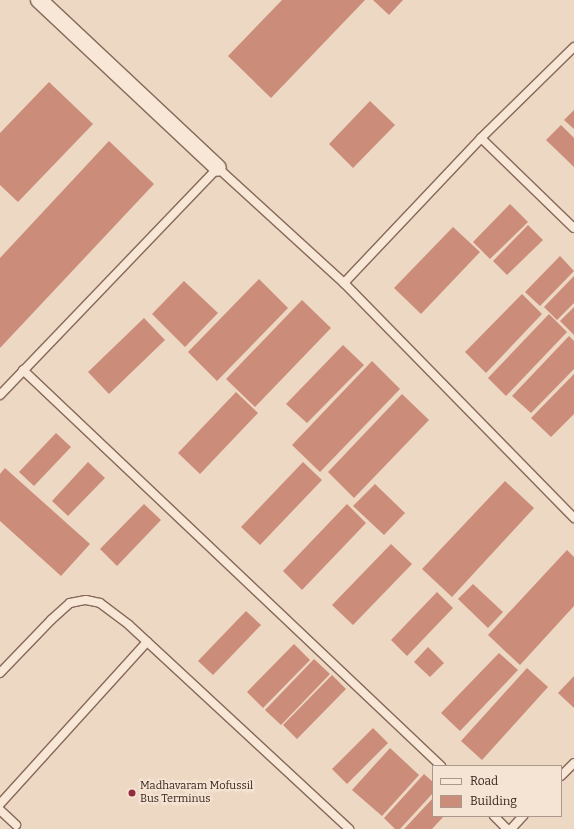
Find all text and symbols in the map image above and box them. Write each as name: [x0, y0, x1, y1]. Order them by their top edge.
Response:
legend: [432, 765, 562, 817]
text: Road: [470, 774, 498, 788]
place label: Madhavaram Mofussil Bus Terminus: [140, 780, 253, 806]
marker: Madhavaram Mofussil Bus Terminus: [127, 788, 137, 798]
text: Building: [470, 794, 517, 808]

